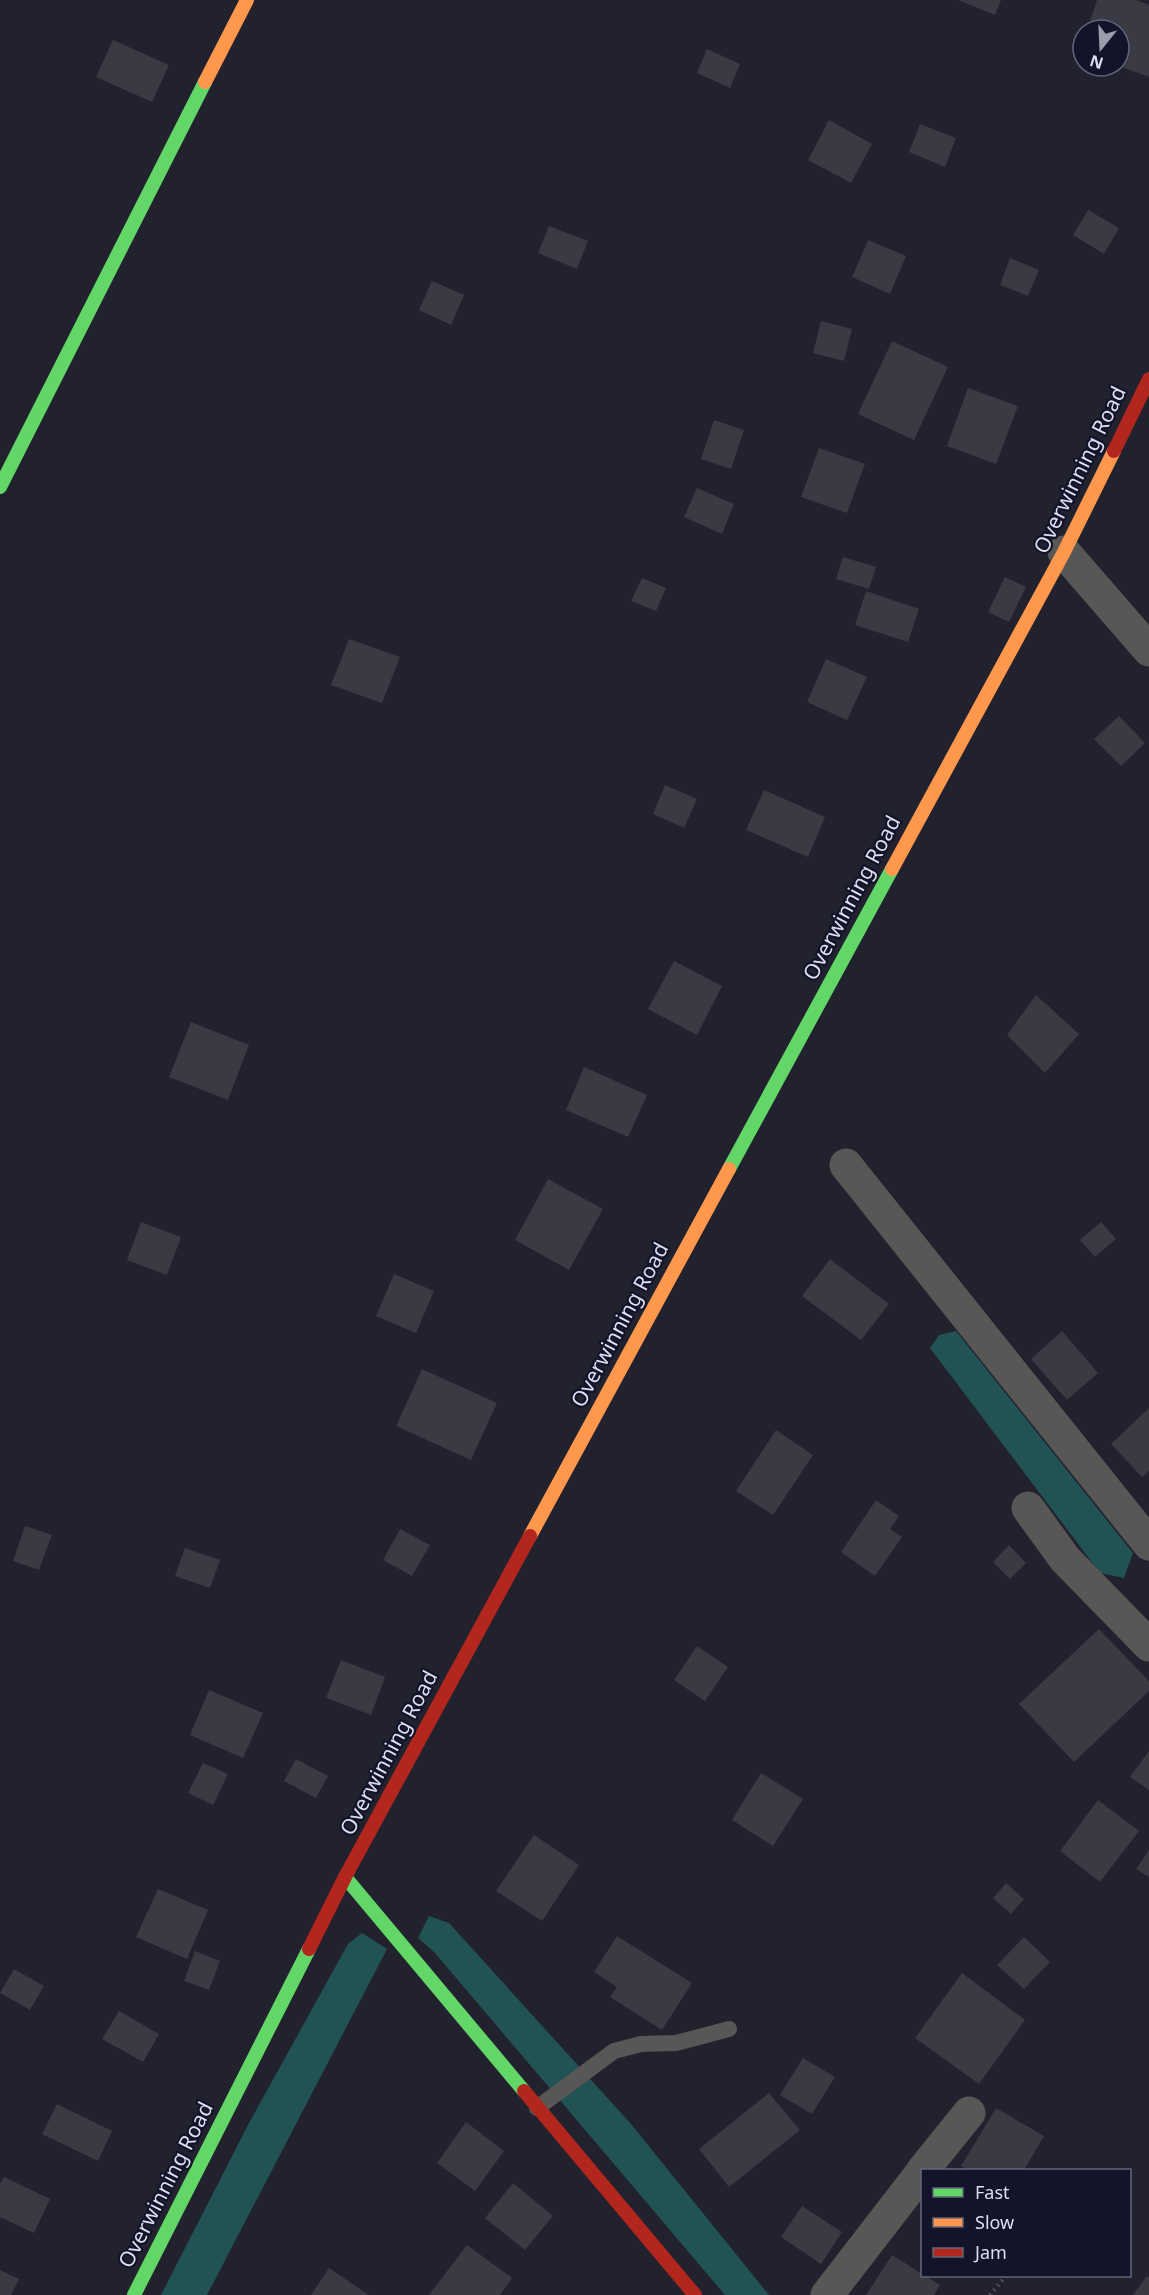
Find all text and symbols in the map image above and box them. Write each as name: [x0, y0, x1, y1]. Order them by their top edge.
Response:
north arrow: [1071, 18, 1131, 78]
text: N: [1087, 50, 1106, 75]
street label: Overwinning Road: [1026, 381, 1132, 558]
street label: Overwinning Road: [796, 810, 906, 985]
street label: Overwinning Road: [564, 1237, 674, 1412]
street label: Overwinning Road: [333, 1665, 443, 1840]
street label: Overwinning Road: [111, 2097, 219, 2272]
legend: [921, 2169, 1131, 2277]
text: Fast: [975, 2180, 1010, 2204]
text: Slow: [975, 2210, 1014, 2234]
text: Jam: [973, 2240, 1007, 2264]

